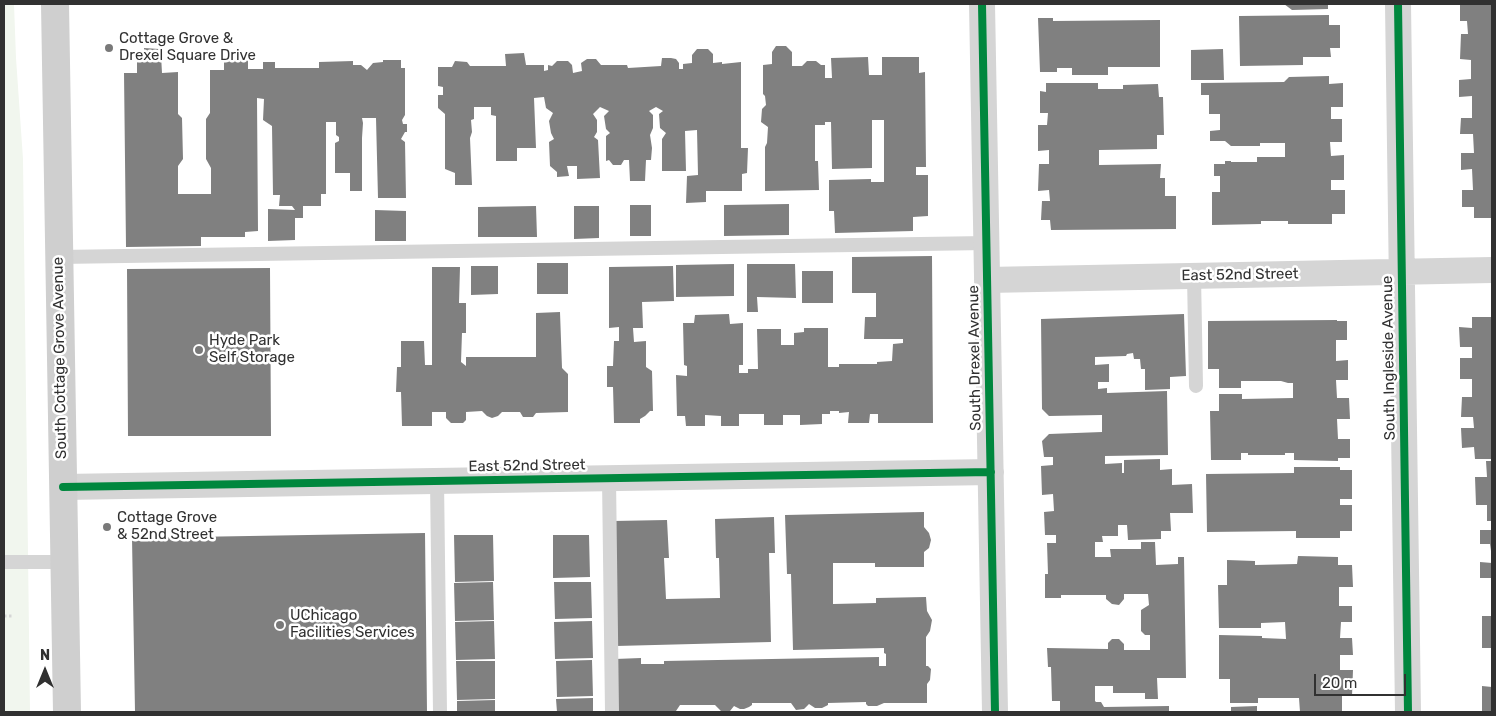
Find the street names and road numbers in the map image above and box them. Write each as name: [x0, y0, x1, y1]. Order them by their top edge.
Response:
street label: South Cottage Grove Avenue: [49, 257, 71, 459]
street label: East 52nd Street: [1181, 265, 1299, 285]
street label: South Ingleside Avenue: [1379, 276, 1399, 440]
street label: South Drexel Avenue: [965, 285, 985, 431]
street label: East 52nd Street: [468, 456, 586, 476]

